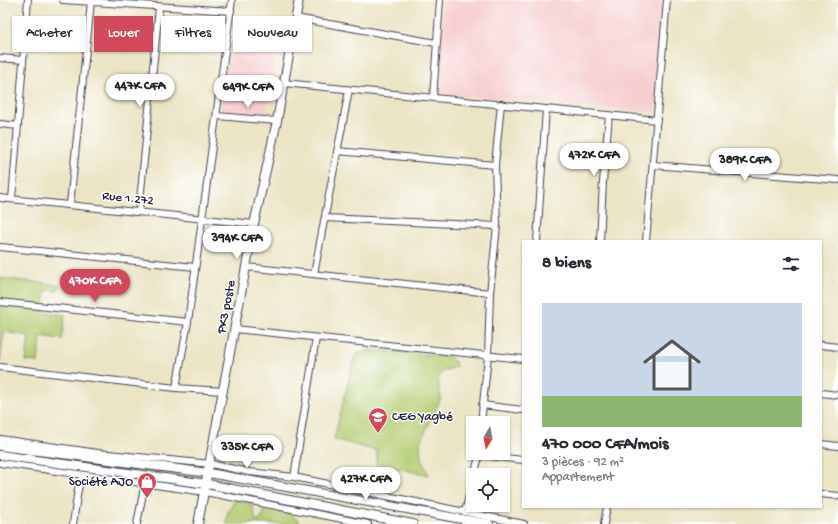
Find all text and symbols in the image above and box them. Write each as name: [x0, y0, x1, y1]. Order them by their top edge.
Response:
chip: Acheter: [12, 16, 86, 52]
chip: Louer: [94, 16, 153, 52]
chip: Filtres: [161, 16, 225, 52]
chip: Nouveau: [233, 16, 312, 52]
pin: 447K CFA: [99, 74, 181, 108]
pin: 649K CFA: [207, 75, 289, 109]
text: 447K CFA: [115, 79, 165, 94]
text: 649K CFA: [223, 80, 273, 95]
pin: 472K CFA: [553, 143, 635, 177]
text: 472K CFA: [569, 148, 619, 163]
pin: 389K CFA: [704, 148, 786, 182]
text: 389K CFA: [719, 153, 771, 168]
street label: Rue 1.272: [102, 189, 155, 209]
pin: 394K CFA: [196, 226, 278, 260]
text: 394K CFA: [211, 231, 263, 246]
icon: filters: [780, 253, 802, 275]
text: 8 biens: [542, 254, 591, 274]
pin: 470K CFA: [54, 269, 136, 303]
text: 470K CFA: [69, 274, 121, 289]
street label: PK3 poste: [214, 279, 240, 336]
icon: home: [636, 329, 708, 401]
school or university icon: CEG Yagbé: [367, 406, 389, 434]
place label: CEG Yagbé: [392, 410, 453, 425]
north arrow: [466, 416, 510, 460]
map controls: [466, 416, 510, 512]
pin: 335K CFA: [206, 435, 288, 469]
text: 470 000 CFA/mois: [542, 435, 668, 455]
text: 335K CFA: [221, 440, 273, 455]
text: 3 pièces · 92 m²: [542, 455, 624, 470]
pin: 427K CFA: [325, 467, 407, 501]
button: locate: [466, 468, 510, 512]
text: Appartement: [542, 470, 614, 485]
shop icon: Société AJO: [136, 471, 158, 499]
text: 427K CFA: [341, 472, 391, 487]
place label: Société AJO: [69, 475, 133, 490]

